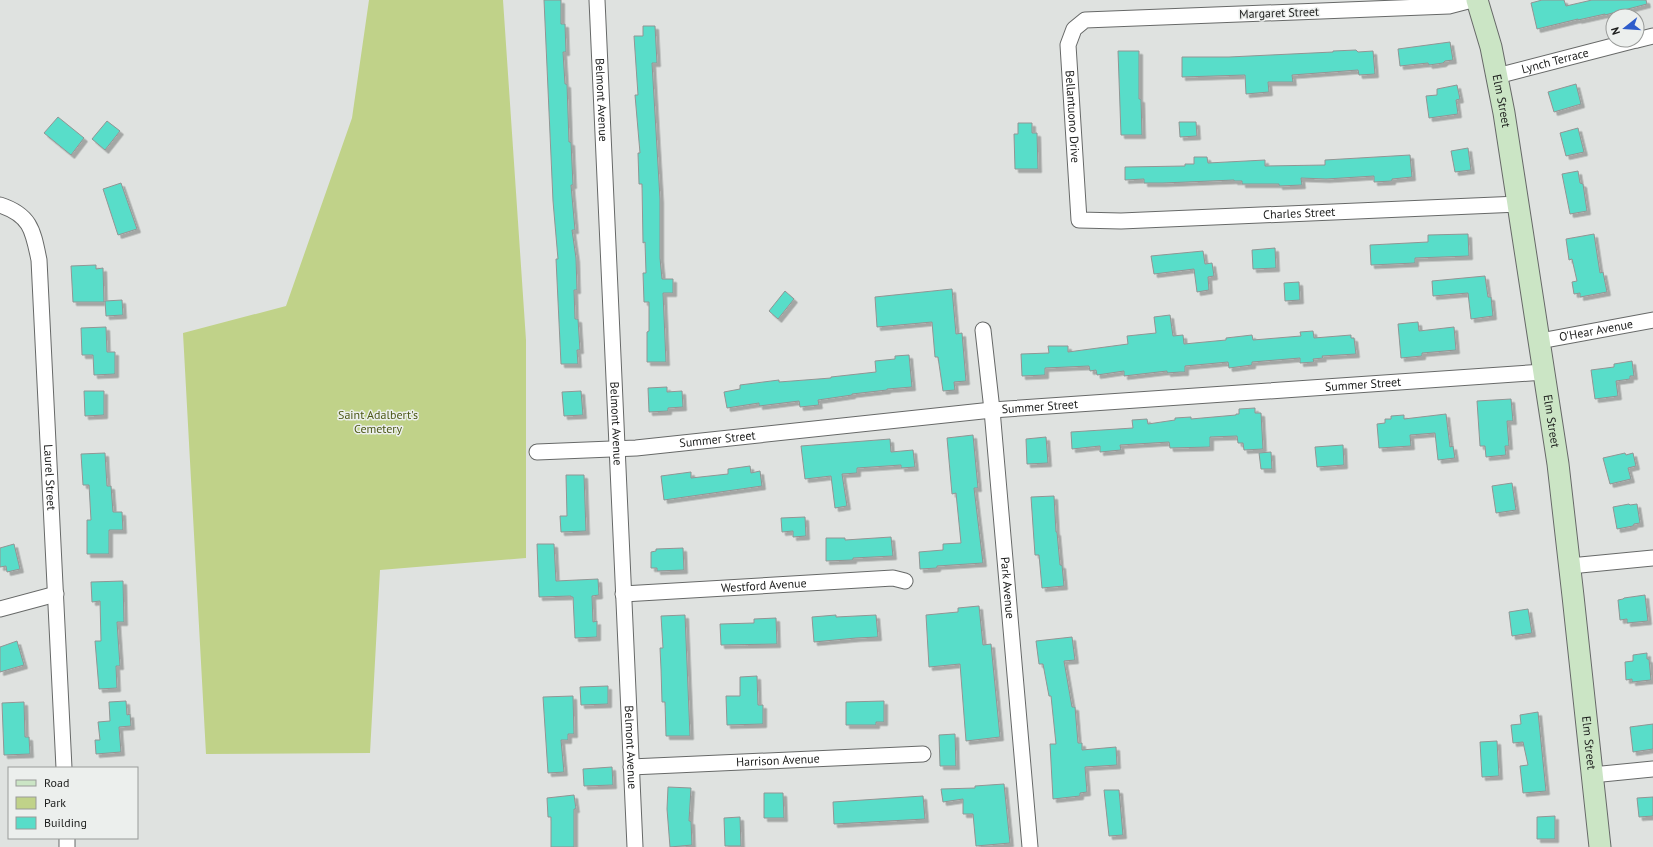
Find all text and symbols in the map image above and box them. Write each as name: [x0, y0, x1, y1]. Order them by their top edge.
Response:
street label: Margaret Street: [1239, 4, 1319, 21]
north arrow: [1605, 8, 1645, 48]
text: N: [1608, 25, 1623, 36]
street label: Lynch Terrace: [1520, 45, 1590, 76]
street label: Belmont Avenue: [593, 58, 611, 142]
street label: Bellantuono Drive: [1063, 70, 1083, 163]
street label: Elm Street: [1490, 73, 1514, 128]
street label: Charles Street: [1263, 204, 1335, 222]
street label: O'Hear Avenue: [1558, 316, 1634, 344]
street label: Summer Street: [1324, 374, 1402, 394]
street label: Belmont Avenue: [607, 381, 626, 466]
street label: Elm Street: [1540, 393, 1563, 449]
street label: Summer Street: [1001, 396, 1078, 416]
park label: Saint Adalbert's Cemetery: [338, 407, 418, 436]
street label: Summer Street: [679, 427, 756, 450]
street label: Laurel Street: [41, 444, 59, 511]
street label: Park Avenue: [998, 556, 1018, 619]
street label: Westford Avenue: [720, 575, 807, 595]
street label: Belmont Avenue: [622, 705, 640, 789]
street label: Elm Street: [1579, 715, 1600, 770]
street label: Harrison Avenue: [736, 751, 820, 769]
legend: [8, 767, 138, 839]
text: Road: [44, 775, 69, 790]
text: Park: [44, 795, 66, 810]
text: Building: [44, 815, 87, 830]

